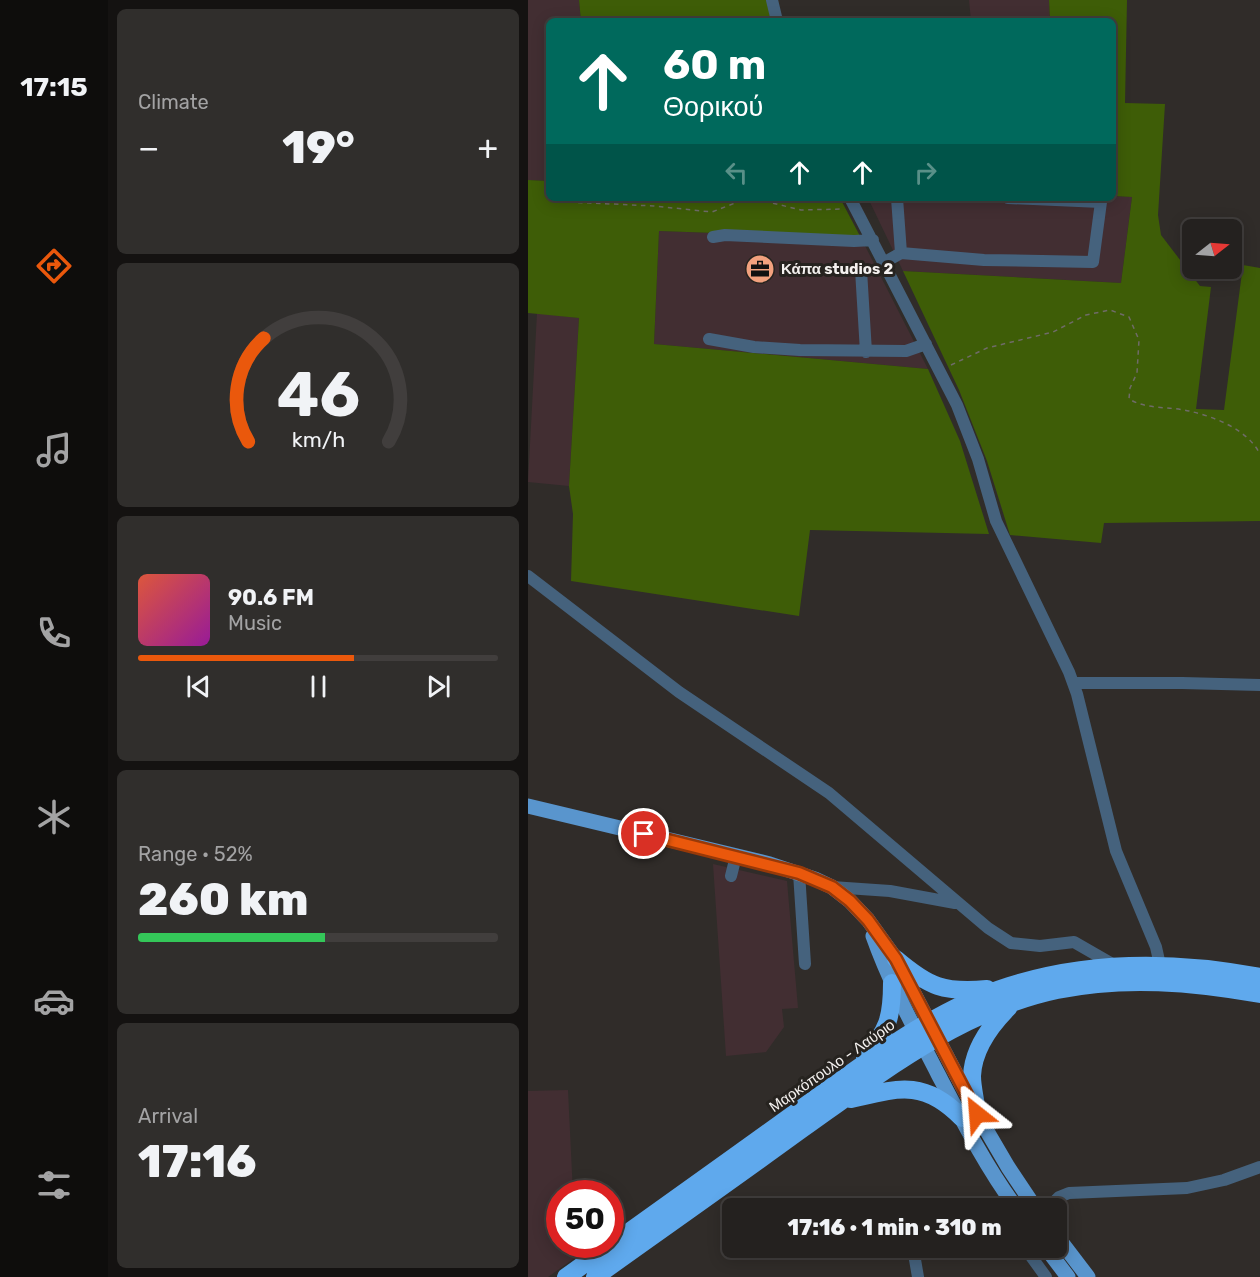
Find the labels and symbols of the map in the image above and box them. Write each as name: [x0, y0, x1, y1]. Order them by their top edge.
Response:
north arrow: [1182, 219, 1242, 279]
office icon: Κάπα studios 2: [744, 253, 776, 285]
place label: Κάπα studios 2: [781, 260, 893, 278]
pin: [618, 808, 669, 859]
street label: Μαρκόπουλο - Λαύριο: [766, 1016, 898, 1116]
position arrow: [945, 1082, 1009, 1146]
speed limit sign: 50: [546, 1180, 624, 1258]

